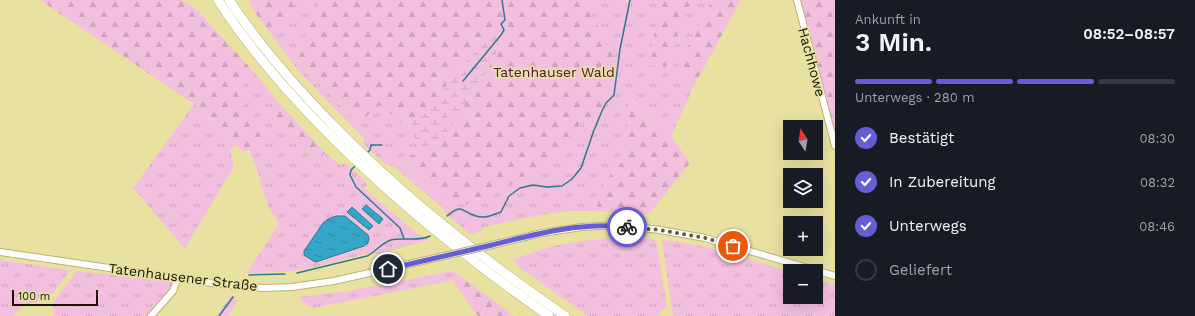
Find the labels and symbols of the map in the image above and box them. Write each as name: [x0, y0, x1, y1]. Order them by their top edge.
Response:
street label: Hachhowe: [795, 26, 829, 98]
park label: Tatenhauser Wald: [493, 64, 615, 80]
north arrow: [783, 120, 823, 160]
courier: [607, 207, 647, 247]
pin: [716, 229, 750, 263]
pin: [371, 252, 405, 286]
street label: Tatenhausener Straße: [108, 260, 258, 294]
scale bar: [12, 288, 98, 307]

